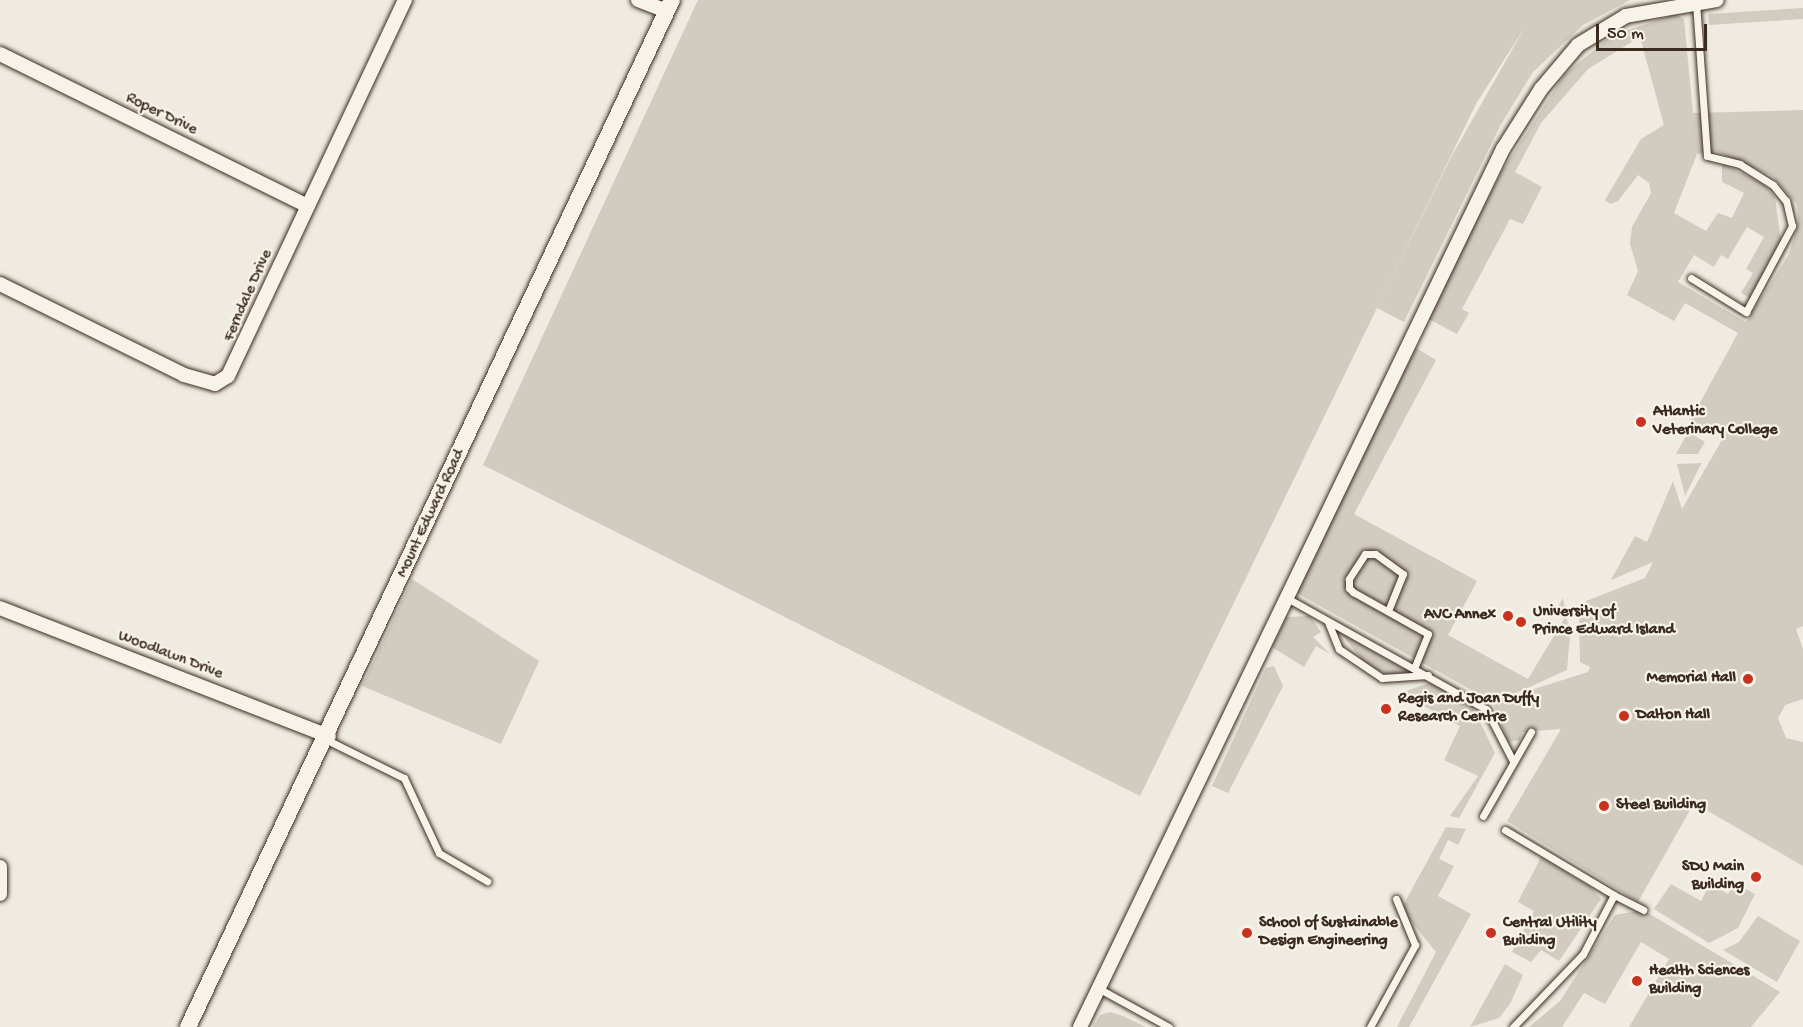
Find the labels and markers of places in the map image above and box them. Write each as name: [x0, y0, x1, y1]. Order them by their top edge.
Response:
place label: Atlantic Veterinary College: [1653, 403, 1778, 441]
marker: Atlantic Veterinary College: [1634, 415, 1648, 429]
place label: University of Prince Edward Island: [1533, 603, 1675, 641]
place label: AVC Annex: [1424, 606, 1496, 626]
marker: AVC Annex: [1501, 609, 1515, 623]
marker: University of Prince Edward Island: [1514, 615, 1528, 629]
place label: Memorial Hall: [1647, 669, 1736, 689]
marker: Memorial Hall: [1741, 672, 1755, 686]
place label: Regis and Joan Duffy Research Centre: [1398, 690, 1539, 728]
marker: Regis and Joan Duffy Research Centre: [1379, 702, 1393, 716]
place label: Dalton Hall: [1636, 706, 1710, 726]
marker: Dalton Hall: [1617, 709, 1631, 723]
place label: Steel Building: [1616, 796, 1706, 816]
marker: Steel Building: [1597, 799, 1611, 813]
place label: SDU Main Building: [1682, 858, 1744, 896]
marker: SDU Main Building: [1749, 870, 1763, 884]
place label: School of Sustainable Design Engineering: [1259, 914, 1398, 952]
place label: Central Utility Building: [1503, 914, 1597, 952]
marker: School of Sustainable Design Engineering: [1240, 926, 1254, 940]
marker: Central Utility Building: [1484, 926, 1498, 940]
place label: Health Sciences Building: [1649, 962, 1749, 1000]
marker: Health Sciences Building: [1630, 974, 1644, 988]

